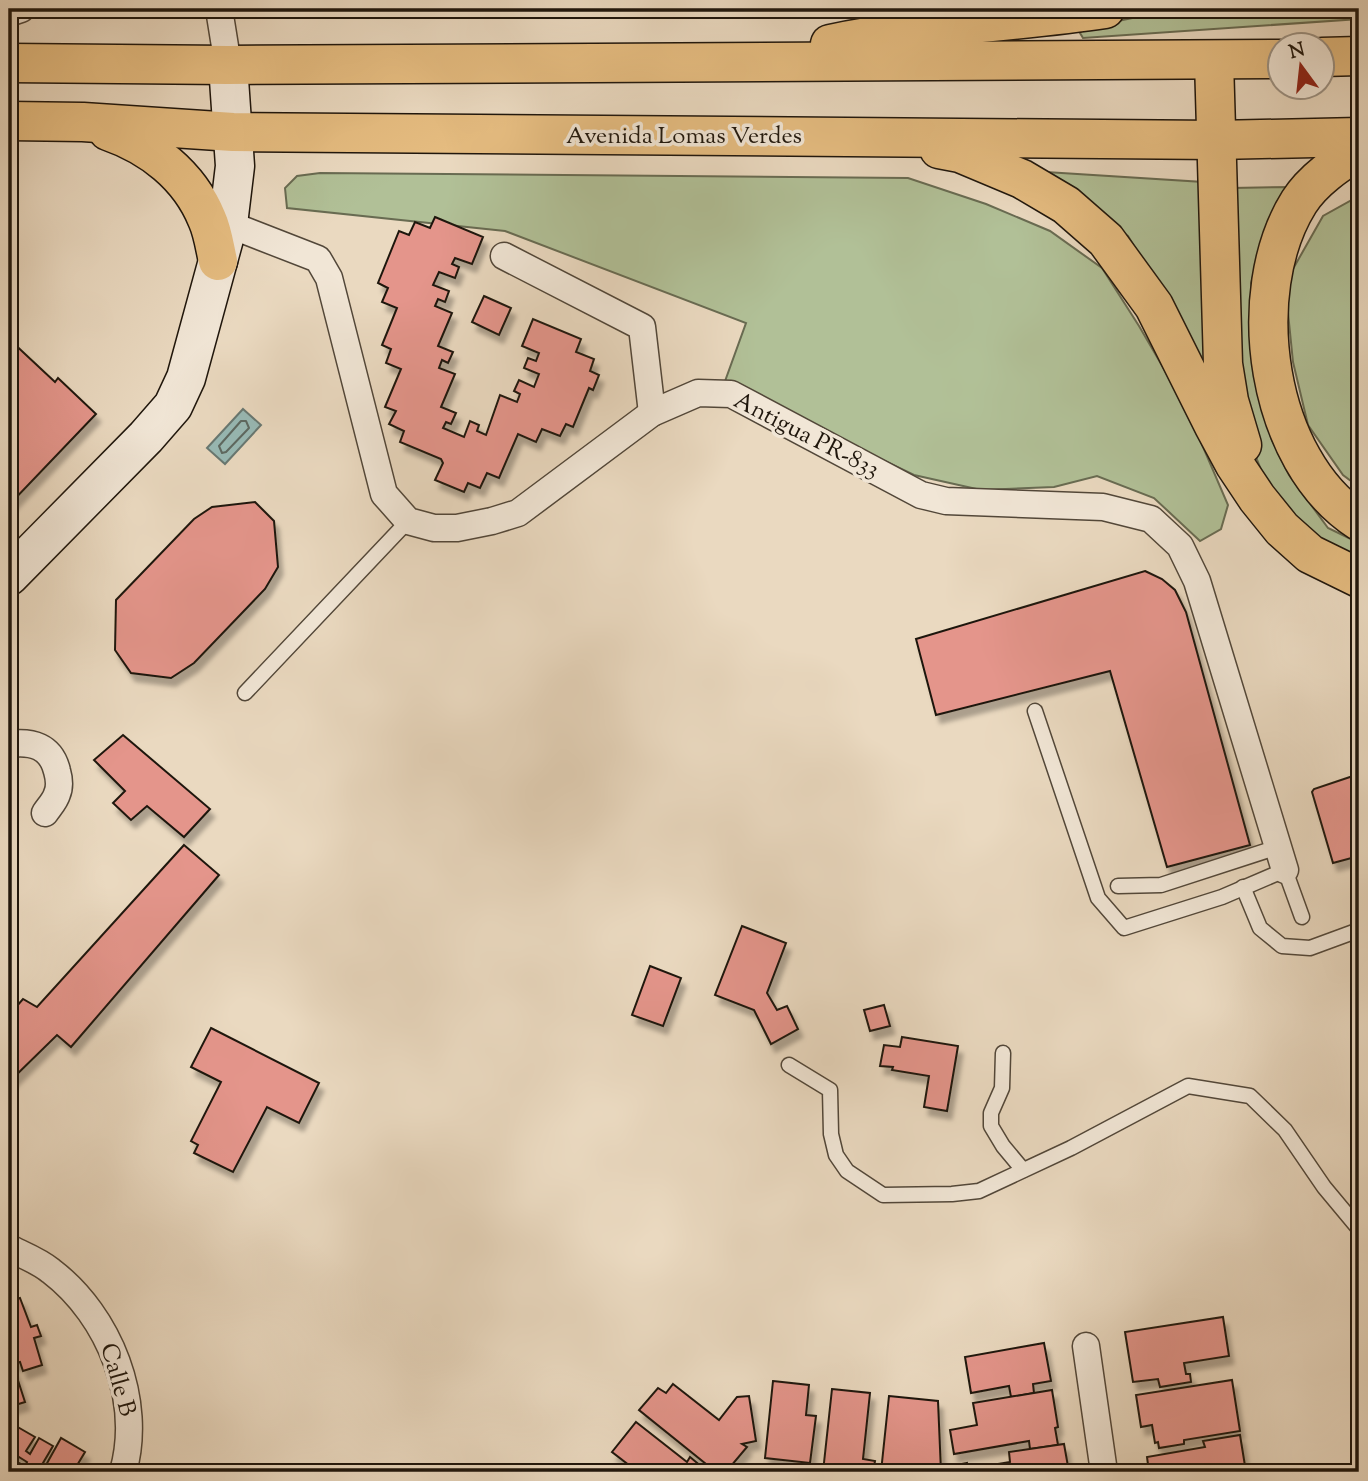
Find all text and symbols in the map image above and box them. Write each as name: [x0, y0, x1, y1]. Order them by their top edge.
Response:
north arrow: [1266, 32, 1336, 102]
text: N: [1286, 37, 1308, 67]
street label: Avenida Lomas Verdes: [566, 120, 802, 154]
street label: Antigua PR-833: [727, 385, 885, 487]
street label: Calle B: [90, 1339, 144, 1421]

